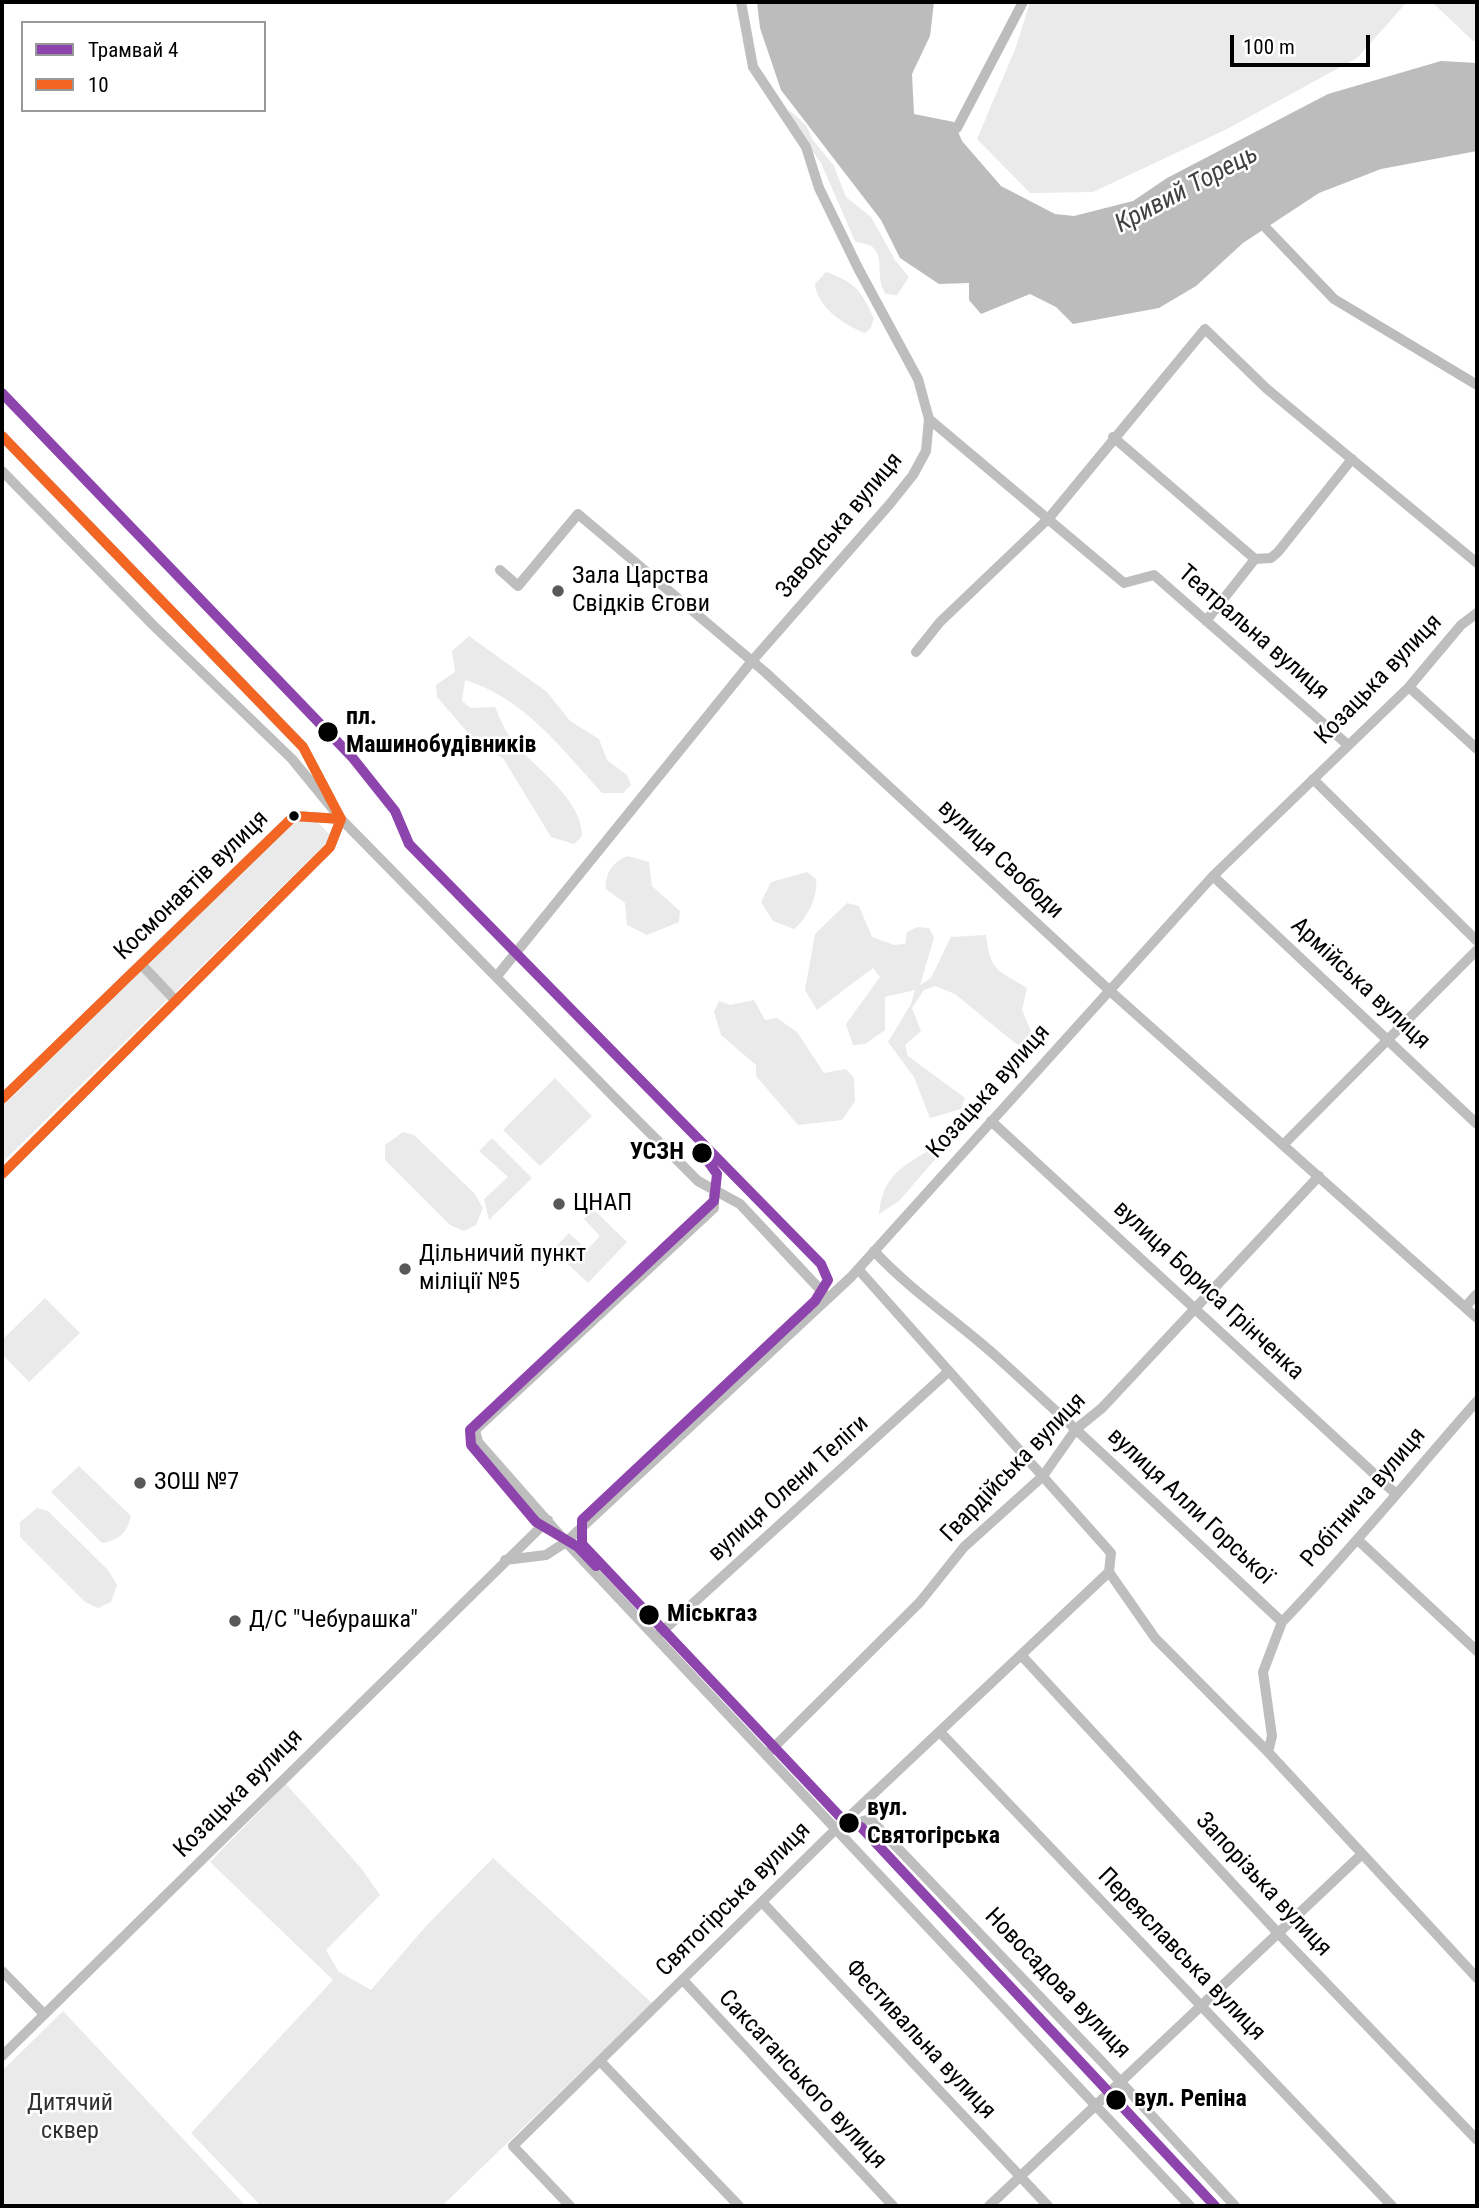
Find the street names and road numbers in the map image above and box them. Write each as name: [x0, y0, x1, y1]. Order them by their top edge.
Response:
street label: Заводська вулиця: [771, 447, 909, 605]
street label: Театральна вулиця: [1172, 560, 1334, 706]
street label: Козацька вулиця: [1310, 609, 1448, 751]
street label: вулиця Свободи: [931, 794, 1069, 926]
street label: Космонавтів вулиця: [109, 805, 275, 967]
street label: Армійська вулиця: [1284, 912, 1436, 1056]
street label: Козацька вулиця: [921, 1019, 1057, 1165]
street label: вулиця Бориса Грінченка: [1107, 1195, 1309, 1387]
street label: Гвардійська вулиця: [935, 1387, 1093, 1549]
street label: вулиця Олени Теліги: [703, 1410, 875, 1568]
street label: вулиця Алли Горської: [1101, 1422, 1279, 1592]
street label: Робітнича вулиця: [1295, 1422, 1433, 1574]
street label: Козацька вулиця: [169, 1724, 309, 1864]
street label: Запорізька вулиця: [1189, 1807, 1337, 1963]
street label: Святогірська вулиця: [651, 1817, 817, 1983]
street label: Переяславська вулиця: [1091, 1863, 1271, 2047]
street label: Новосадова вулиця: [978, 1903, 1136, 2065]
street label: Фестивальна вулиця: [839, 1954, 1001, 2126]
street label: Саксаганського вулиця: [712, 1985, 892, 2175]

